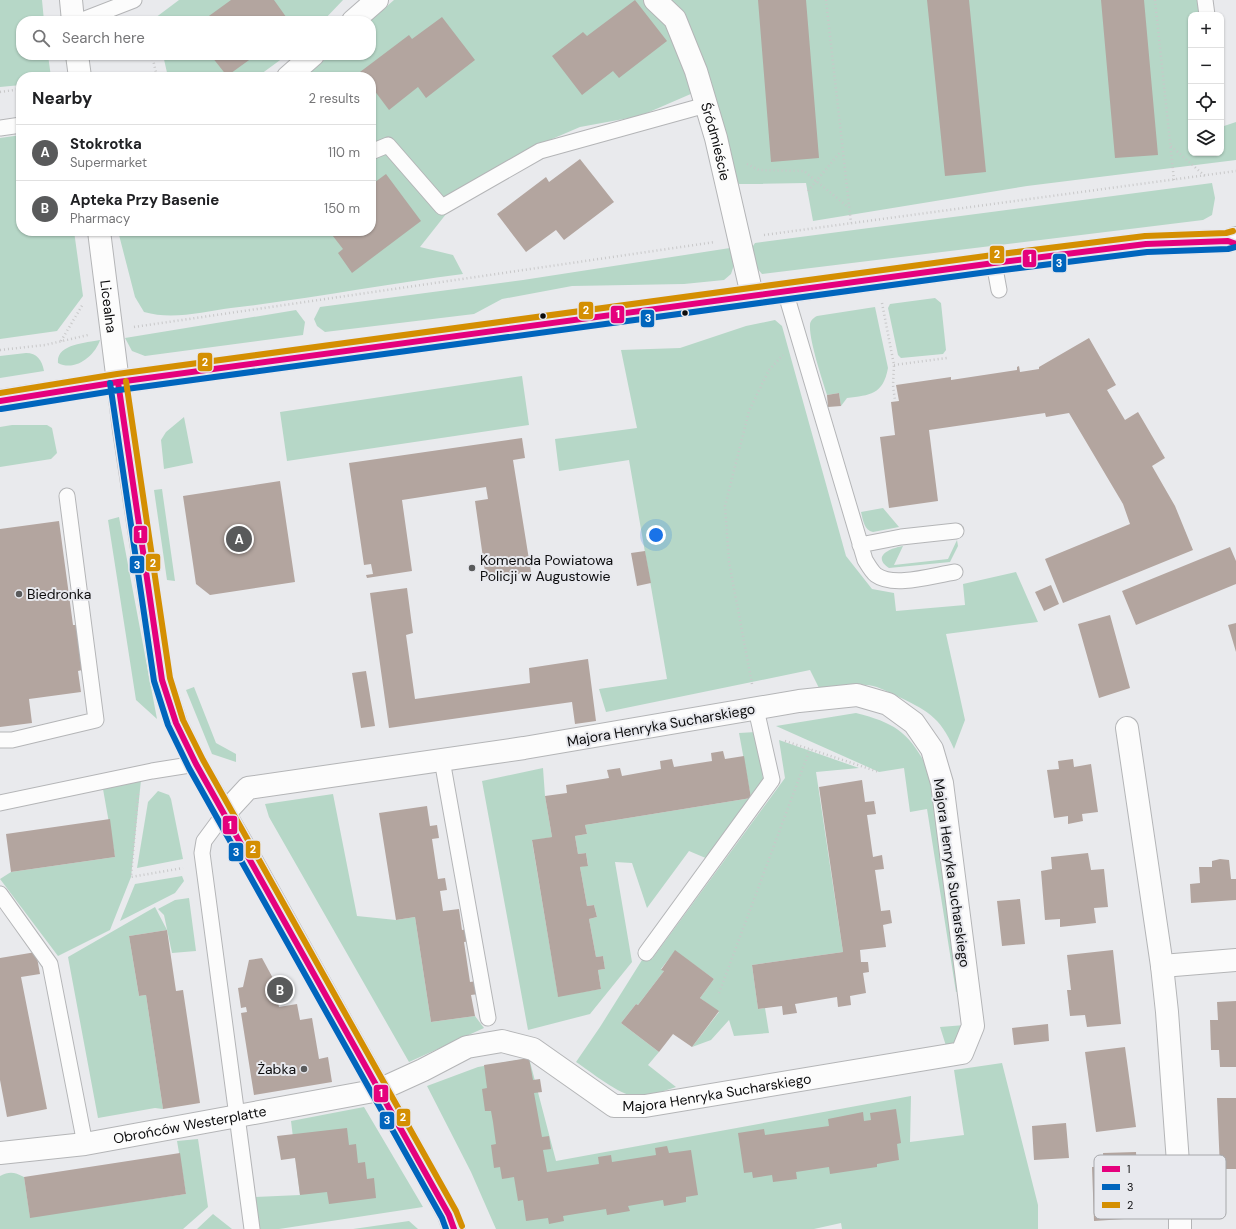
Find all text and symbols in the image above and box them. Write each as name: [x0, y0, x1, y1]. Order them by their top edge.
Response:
map controls: [1188, 12, 1224, 156]
button: +: [1188, 12, 1224, 48]
search box: [16, 16, 376, 60]
icon: search: [30, 27, 52, 49]
text: Search here: [62, 28, 145, 48]
button: −: [1188, 48, 1224, 84]
button: locate: [1188, 84, 1224, 120]
text: Nearby: [32, 87, 92, 109]
text: 2 results: [309, 90, 360, 107]
street label: Śródmieście: [697, 100, 735, 183]
button: layers: [1188, 120, 1224, 156]
text: Stokrotka: [70, 134, 142, 154]
text: A: [40, 144, 50, 161]
text: 110 m: [328, 144, 360, 161]
text: Supermarket: [70, 154, 147, 171]
text: Apteka Przy Basenie: [70, 190, 219, 210]
text: B: [41, 200, 49, 217]
text: 150 m: [324, 200, 360, 217]
text: Pharmacy: [70, 210, 130, 227]
line badge: 2: [989, 245, 1005, 264]
text: 2: [994, 247, 1000, 261]
line badge: 1: [1022, 249, 1037, 268]
text: 1: [1028, 251, 1032, 265]
line badge: 3: [1052, 253, 1067, 273]
text: 3: [1056, 256, 1062, 270]
street label: Licealna: [96, 279, 121, 334]
line badge: 2: [578, 301, 594, 320]
text: 2: [583, 303, 589, 317]
line badge: 1: [610, 305, 625, 324]
text: 1: [616, 307, 620, 321]
unlabelled marker: [680, 308, 690, 318]
line badge: 3: [640, 309, 655, 328]
unlabelled marker: [538, 311, 548, 321]
text: 3: [645, 311, 651, 325]
line badge: 2: [197, 352, 213, 372]
text: 2: [202, 355, 208, 369]
pin: A: [226, 524, 252, 554]
line badge: 1: [133, 525, 148, 544]
your location: [646, 525, 666, 545]
text: 1: [138, 527, 142, 541]
place label: Komenda Powiatowa Policji w Augustowie: [480, 551, 613, 585]
line badge: 2: [145, 553, 161, 572]
line badge: 3: [129, 555, 145, 574]
text: 2: [150, 556, 156, 570]
text: 3: [134, 558, 140, 572]
marker: Komenda Powiatowa Policji w Augustowie: [467, 563, 477, 573]
place label: Biedronka: [27, 585, 91, 603]
marker: Biedronka: [14, 589, 24, 599]
street label: Majora Henryka Sucharskiego: [566, 700, 756, 750]
street label: Majora Henryka Sucharskiego: [930, 777, 974, 969]
line badge: 1: [222, 815, 238, 835]
text: 1: [228, 818, 232, 832]
line badge: 2: [245, 840, 261, 859]
line badge: 3: [228, 842, 244, 862]
text: 2: [250, 842, 256, 856]
text: 3: [233, 845, 239, 859]
pin: B: [267, 975, 293, 1005]
place label: Żabka: [257, 1060, 296, 1078]
marker: Żabka: [299, 1064, 309, 1074]
street label: Majora Henryka Sucharskiego: [623, 1069, 813, 1115]
line badge: 1: [373, 1084, 389, 1103]
text: 1: [379, 1086, 383, 1100]
street label: Obrońców Westerplatte: [112, 1102, 268, 1148]
line badge: 2: [396, 1108, 411, 1127]
text: 2: [400, 1110, 406, 1124]
line badge: 3: [379, 1111, 395, 1130]
text: 3: [384, 1113, 390, 1127]
legend: [1094, 1155, 1226, 1219]
text: 1: [1127, 1162, 1130, 1176]
text: 3: [1127, 1180, 1134, 1194]
text: 2: [1127, 1198, 1133, 1212]

